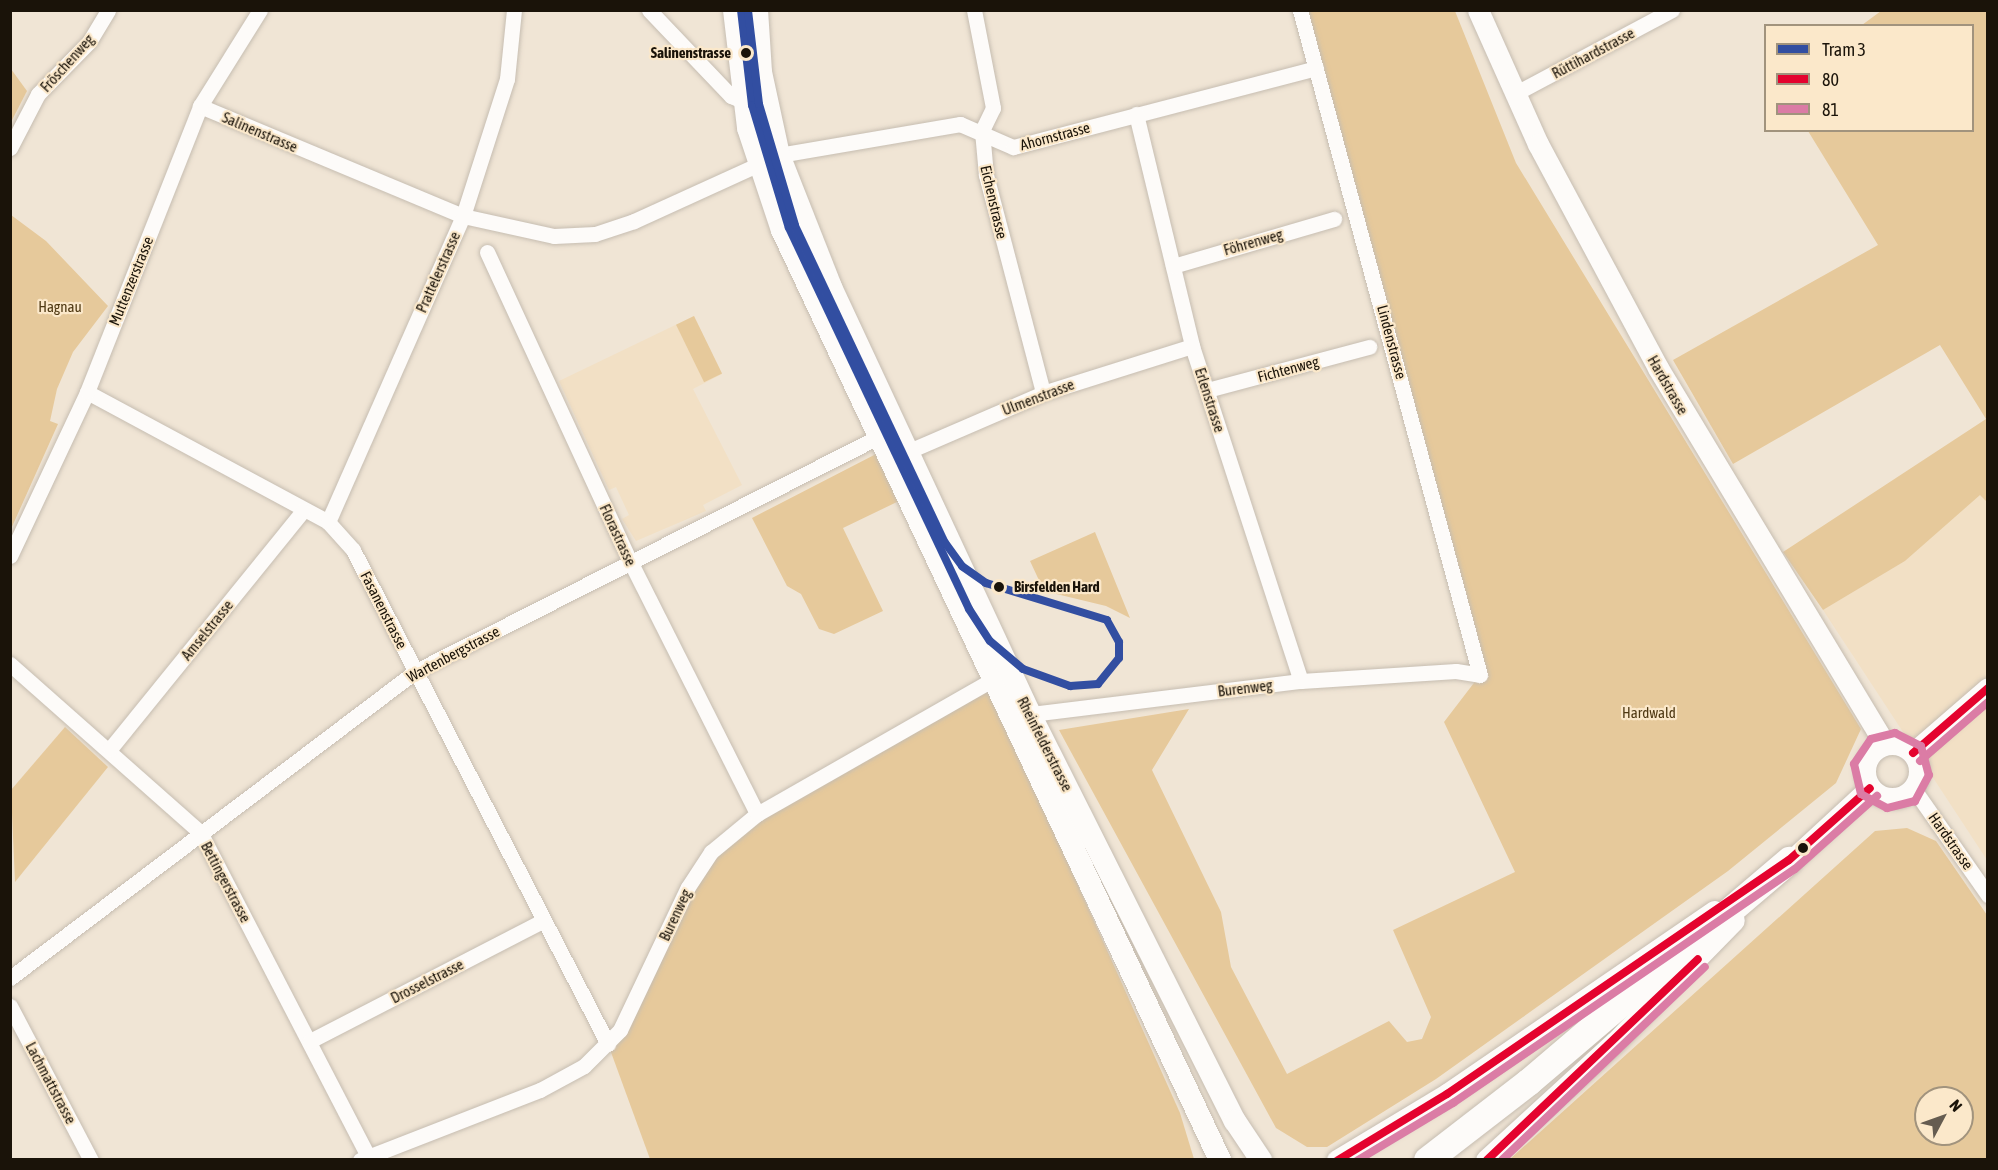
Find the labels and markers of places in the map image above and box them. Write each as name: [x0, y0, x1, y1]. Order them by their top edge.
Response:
marker: Salinenstrasse: [736, 43, 756, 63]
place label: Salinenstrasse: [651, 44, 731, 62]
marker: Birsfelden Hard: [989, 577, 1009, 597]
place label: Birsfelden Hard: [1014, 578, 1100, 596]
unlabelled marker: [1797, 842, 1809, 854]

